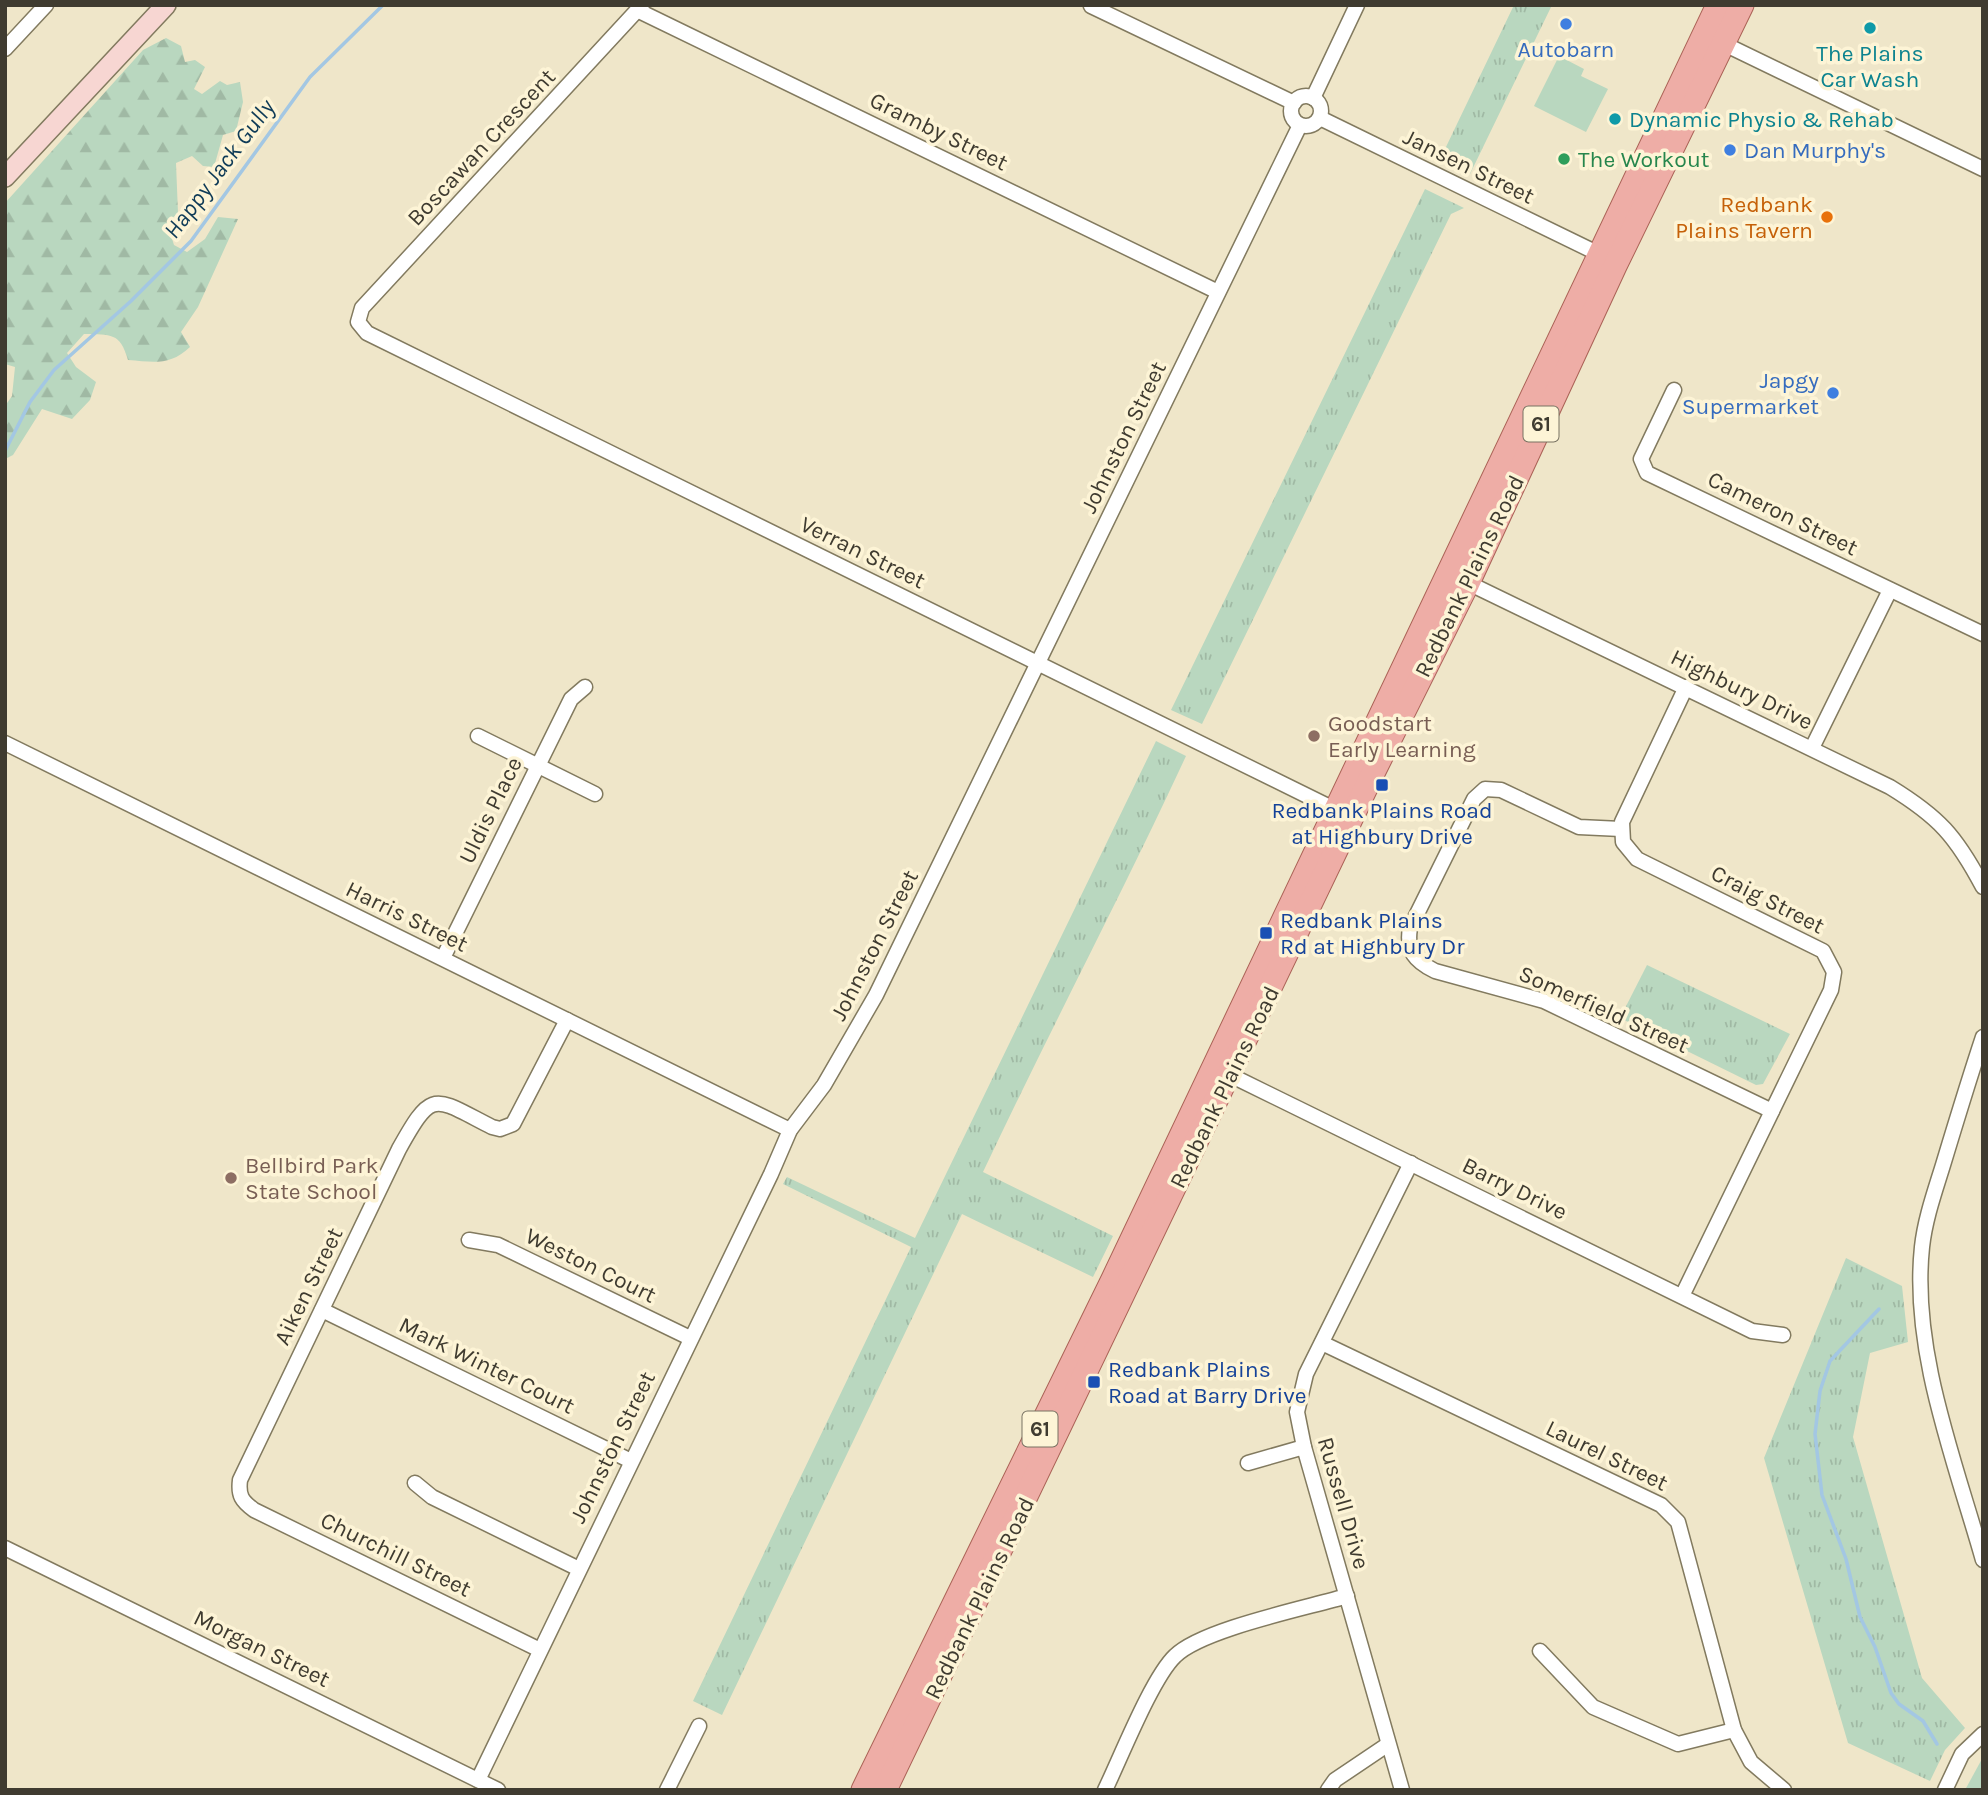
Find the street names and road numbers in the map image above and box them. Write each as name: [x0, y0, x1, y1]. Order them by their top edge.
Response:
street label: Boscawan Crescent: [402, 63, 561, 231]
street label: Gramby Street: [865, 86, 1013, 177]
street label: Jansen Street: [1399, 123, 1539, 210]
street label: Johnston Street: [1075, 357, 1172, 517]
road number: 61: [1524, 406, 1558, 442]
street label: Cameron Street: [1703, 465, 1862, 562]
street label: Redbank Plains Road: [1409, 471, 1530, 682]
street label: Verran Street: [796, 511, 930, 594]
street label: Highbury Drive: [1666, 643, 1817, 736]
street label: Uldis Place: [453, 753, 528, 868]
street label: Craig Street: [1707, 859, 1829, 940]
street label: Johnston Street: [825, 865, 924, 1025]
street label: Harris Street: [341, 875, 472, 958]
street label: Somerfield Street: [1515, 960, 1693, 1059]
street label: Redbank Plains Road: [1164, 982, 1285, 1193]
street label: Barry Drive: [1458, 1151, 1572, 1225]
street label: Weston Court: [521, 1222, 661, 1309]
street label: Aiken Street: [268, 1223, 349, 1349]
street label: Mark Winter Court: [395, 1311, 579, 1420]
street label: Johnston Street: [564, 1367, 661, 1527]
road number: 61: [1023, 1412, 1058, 1446]
street label: Laurel Street: [1541, 1414, 1673, 1497]
street label: Russell Drive: [1312, 1434, 1375, 1572]
street label: Redbank Plains Road: [919, 1493, 1040, 1704]
street label: Churchill Street: [316, 1506, 476, 1603]
street label: Morgan Street: [189, 1604, 335, 1693]

